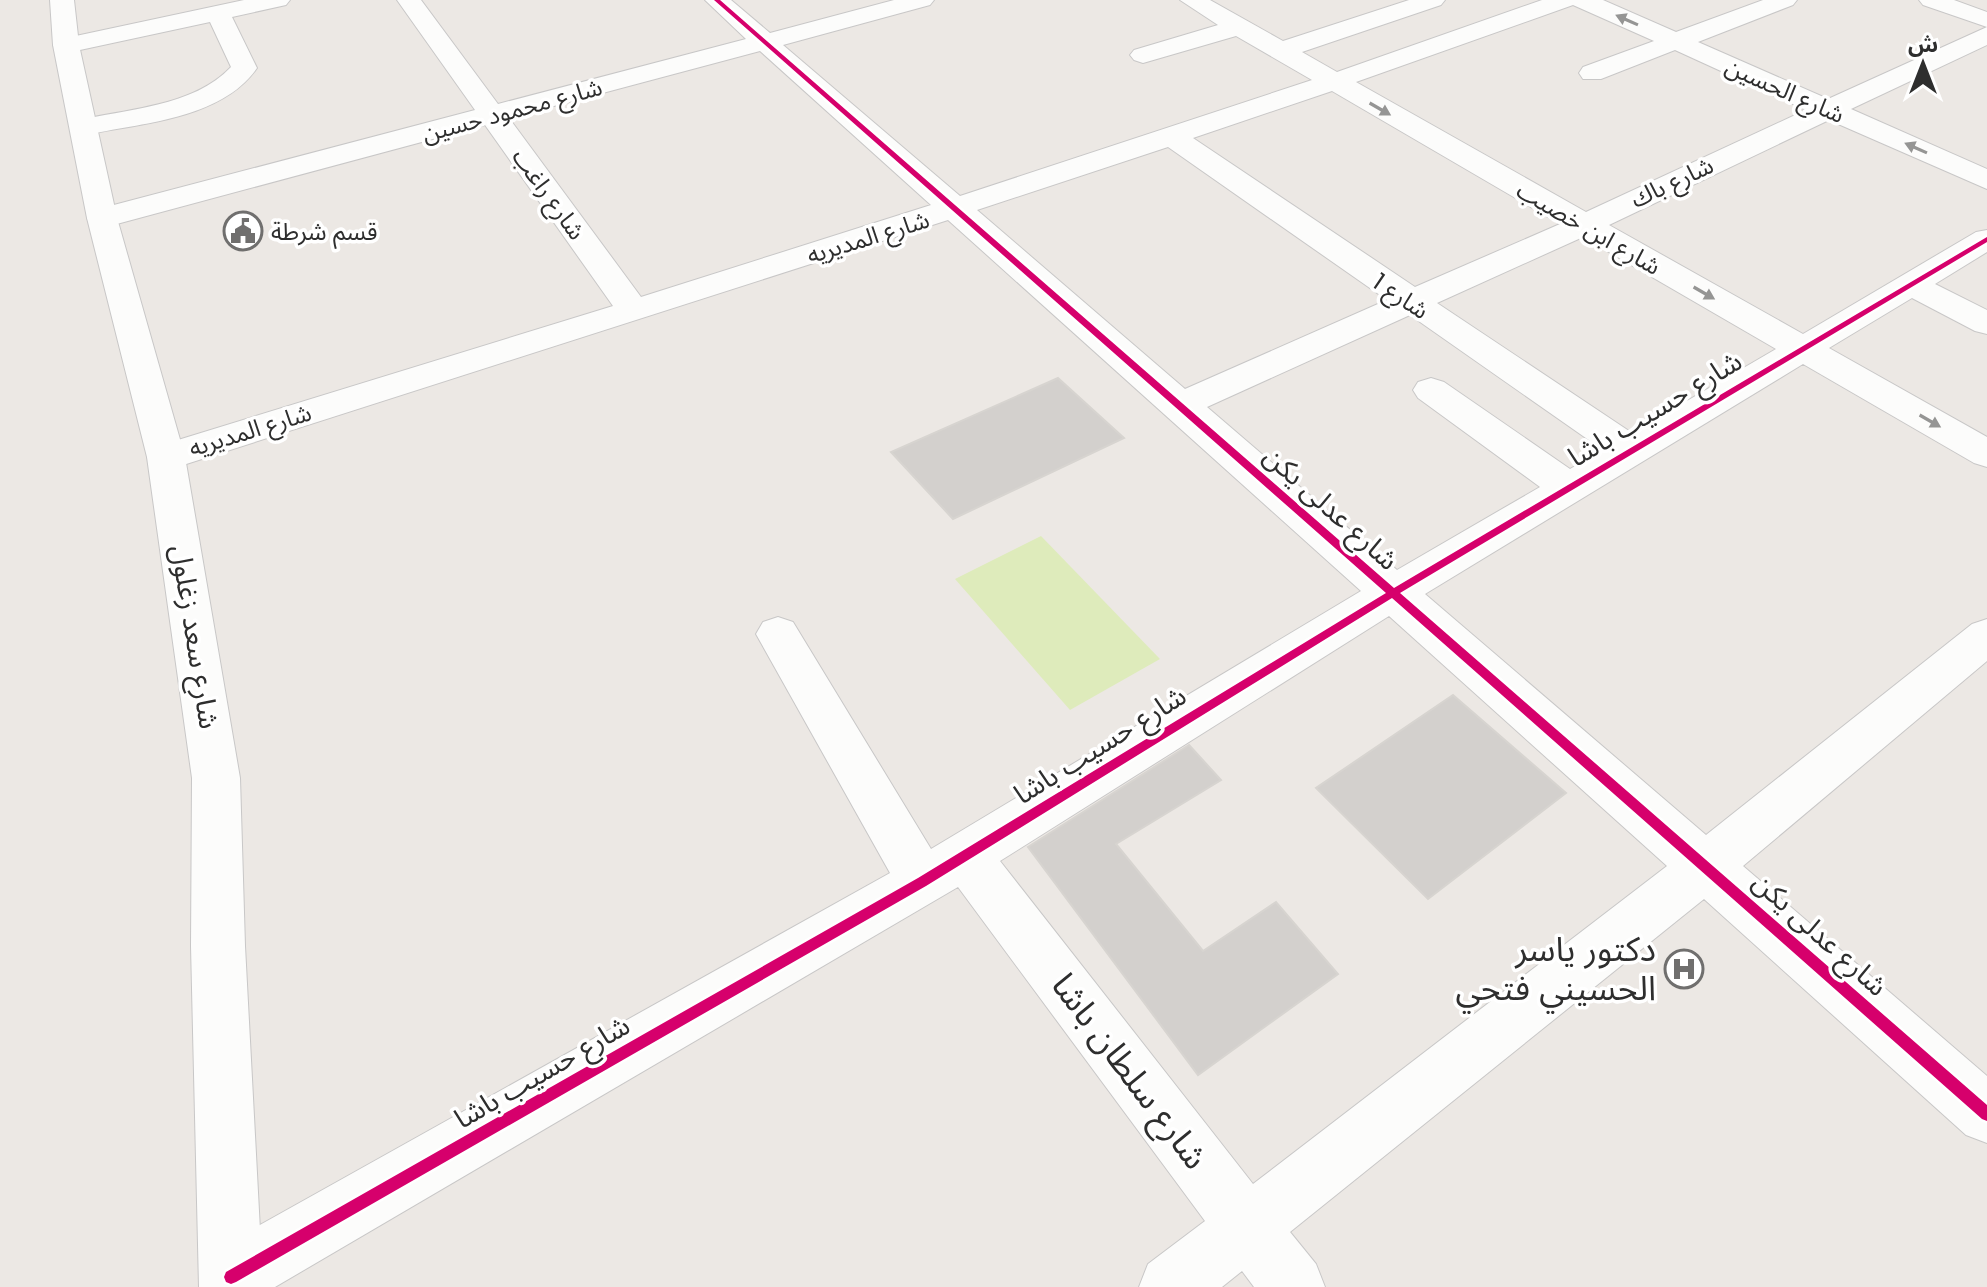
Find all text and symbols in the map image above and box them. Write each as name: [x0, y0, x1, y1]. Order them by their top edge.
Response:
one-way arrow: [1615, 13, 1639, 26]
north arrow: [1883, 24, 1963, 104]
text: ش: [1908, 29, 1938, 60]
street label: شارع الحسين: [1720, 49, 1850, 132]
street label: شارع محمود حسين: [418, 70, 606, 151]
one-way arrow: [1369, 102, 1391, 116]
one-way arrow: [1904, 141, 1928, 155]
street label: شارع راغب: [504, 142, 593, 247]
street label: شارع باك: [1625, 148, 1719, 216]
street label: شارع ابن خصيب: [1510, 173, 1667, 284]
street label: شارع المديريه: [803, 203, 934, 272]
public building icon: قسم شرطة: [222, 210, 264, 252]
place label: قسم شرطة: [271, 215, 378, 249]
street label: شارع 1: [1366, 265, 1435, 328]
one-way arrow: [1693, 286, 1715, 300]
street label: شارع حسيب باشا: [1561, 342, 1750, 477]
street label: شارع المديريه: [185, 396, 316, 465]
one-way arrow: [1919, 414, 1941, 428]
street label: شارع عدلى يكن: [1254, 437, 1407, 580]
street label: شارع سعد زغلول: [160, 542, 229, 732]
street label: شارع حسيب باشا: [1006, 676, 1194, 814]
street label: شارع عدلى يكن: [1743, 863, 1896, 1006]
place label: دكتور ياسر الحسيني فتحي: [1456, 925, 1656, 1014]
hospital icon: دكتور ياسر الحسيني فتحي: [1663, 948, 1705, 990]
street label: شارع سلطان باشا: [1040, 963, 1220, 1180]
street label: شارع حسيب باشا: [447, 1006, 637, 1139]

